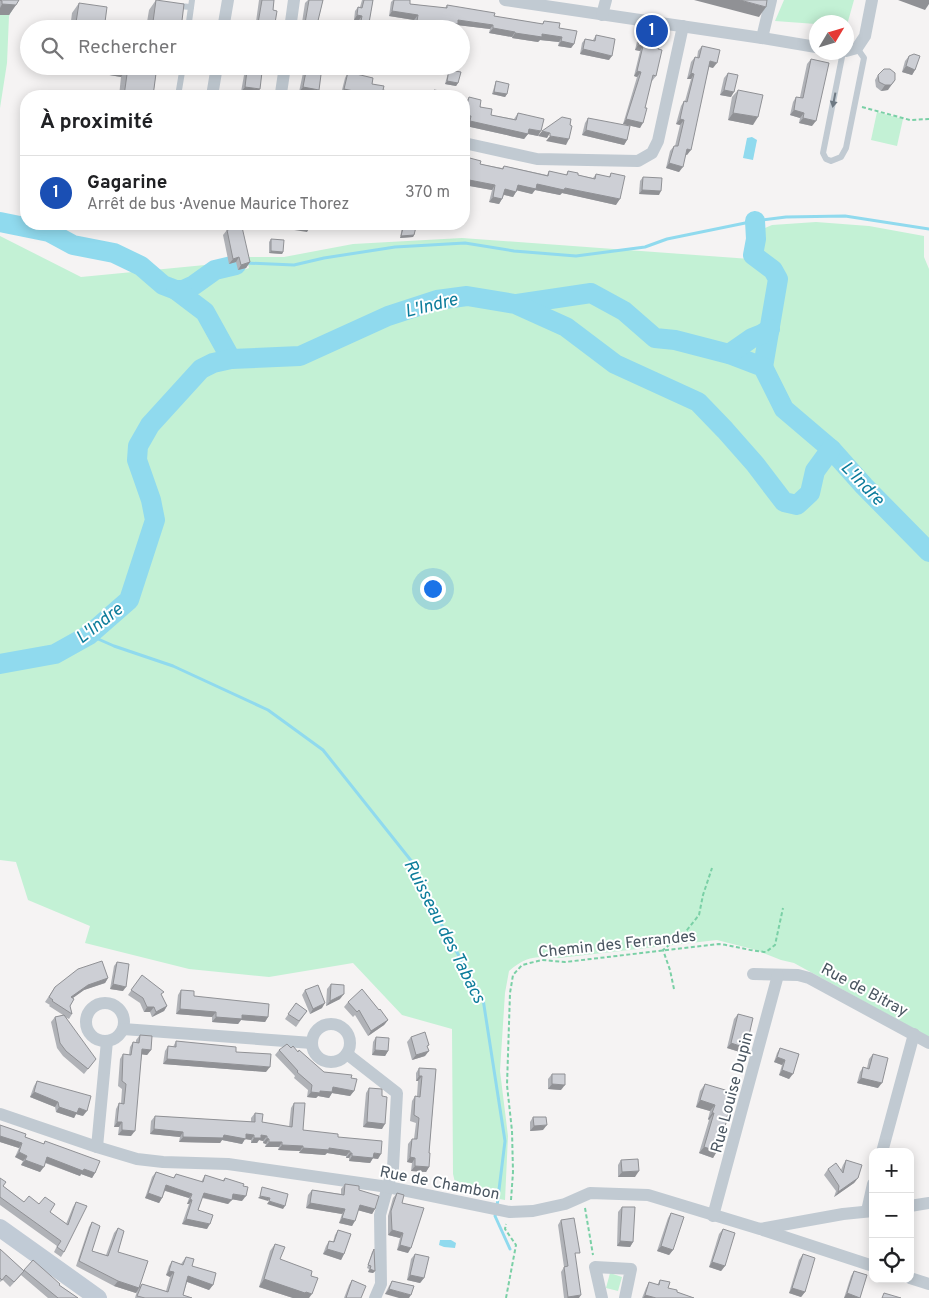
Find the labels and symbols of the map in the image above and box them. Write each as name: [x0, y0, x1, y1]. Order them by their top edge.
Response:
pin: 1: [636, 12, 668, 50]
north arrow: [809, 15, 854, 60]
one-way arrow: [829, 93, 837, 109]
water label: L'Indre: [403, 289, 461, 324]
water label: L'Indre: [835, 457, 889, 512]
your location: [420, 576, 446, 602]
water label: L'Indre: [72, 598, 129, 650]
water label: Ruisseau des Tabacs: [397, 856, 490, 1008]
street label: Chemin des Ferrandes: [537, 927, 697, 963]
street label: Rue de Bitray: [817, 959, 911, 1022]
street label: Rue Louise Dupin: [707, 1030, 759, 1155]
street label: Rue de Chambon: [378, 1163, 501, 1205]

